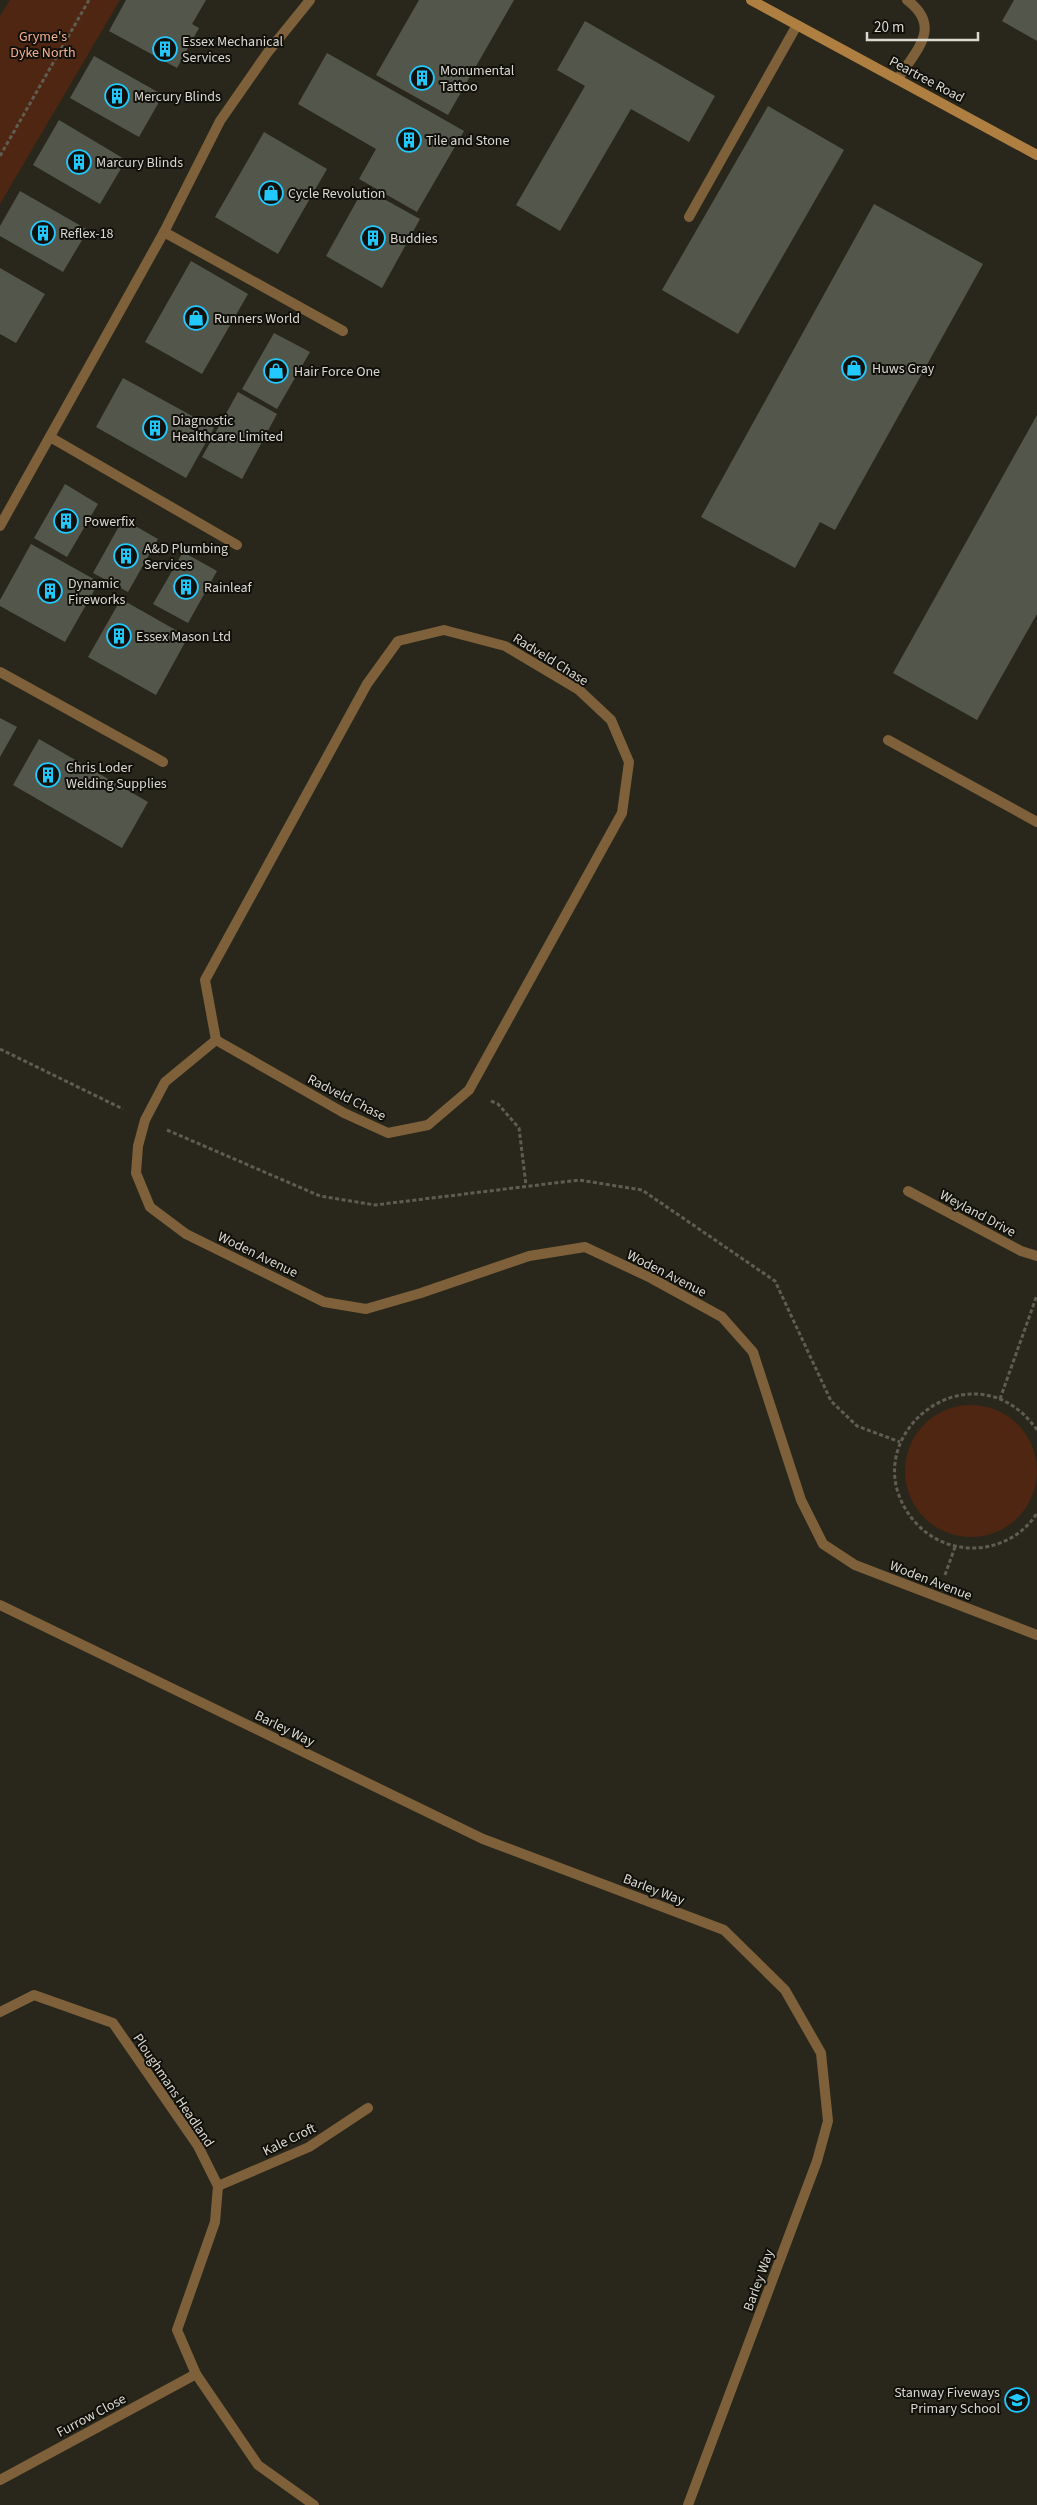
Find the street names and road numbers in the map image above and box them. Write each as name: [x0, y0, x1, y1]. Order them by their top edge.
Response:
street label: Peartree Road: [885, 52, 968, 108]
street label: Radveld Chase: [509, 629, 592, 691]
street label: Radveld Chase: [304, 1070, 389, 1126]
street label: Weyland Drive: [936, 1185, 1019, 1242]
street label: Woden Avenue: [214, 1227, 301, 1283]
street label: Woden Avenue: [623, 1245, 710, 1303]
street label: Woden Avenue: [886, 1556, 975, 1606]
street label: Barley Way: [251, 1706, 318, 1752]
street label: Barley Way: [620, 1869, 688, 1911]
street label: Ploughmans Headland: [128, 2030, 219, 2151]
street label: Kale Croft: [259, 2118, 320, 2161]
street label: Barley Way: [739, 2246, 780, 2314]
street label: Furrow Close: [53, 2389, 130, 2443]

